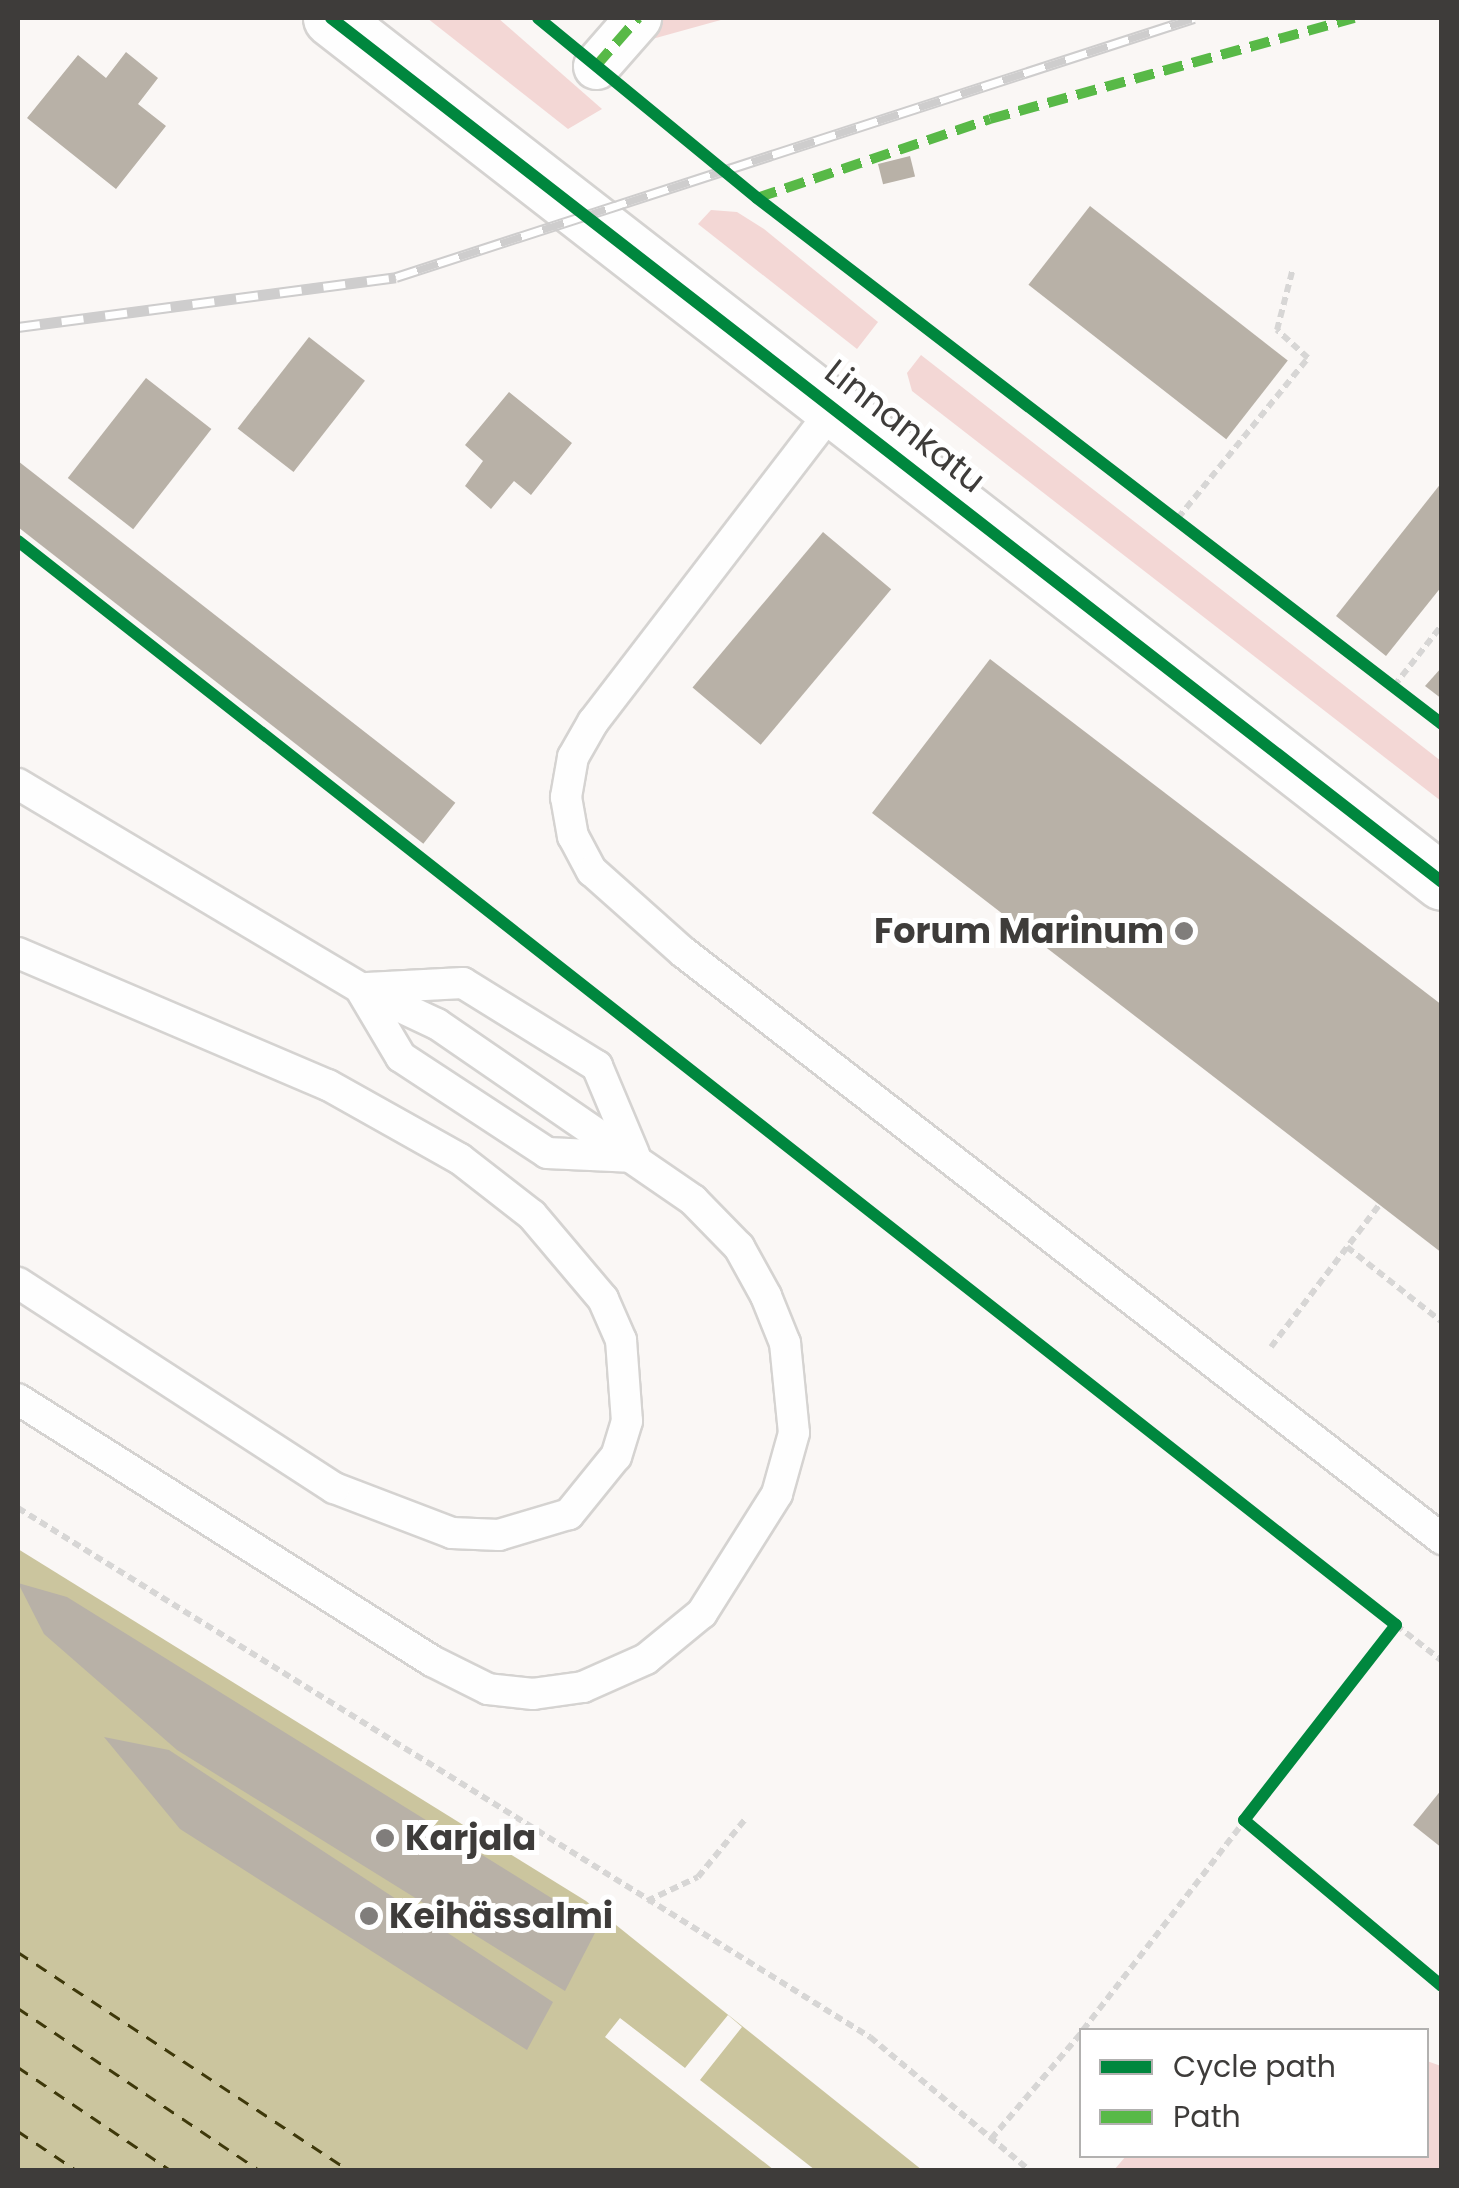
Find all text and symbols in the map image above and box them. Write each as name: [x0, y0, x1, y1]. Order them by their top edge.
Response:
street label: Linnankatu: [817, 351, 993, 501]
place label: Forum Marinum: [874, 910, 1164, 952]
marker: Forum Marinum: [1173, 920, 1195, 942]
place label: Karjala: [405, 1817, 536, 1859]
marker: Karjala: [374, 1827, 396, 1849]
place label: Keihässalmi: [389, 1895, 613, 1937]
marker: Keihässalmi: [358, 1905, 380, 1927]
legend: [1079, 2028, 1429, 2158]
text: Cycle path: [1173, 2045, 1336, 2088]
text: Path: [1173, 2095, 1241, 2138]

